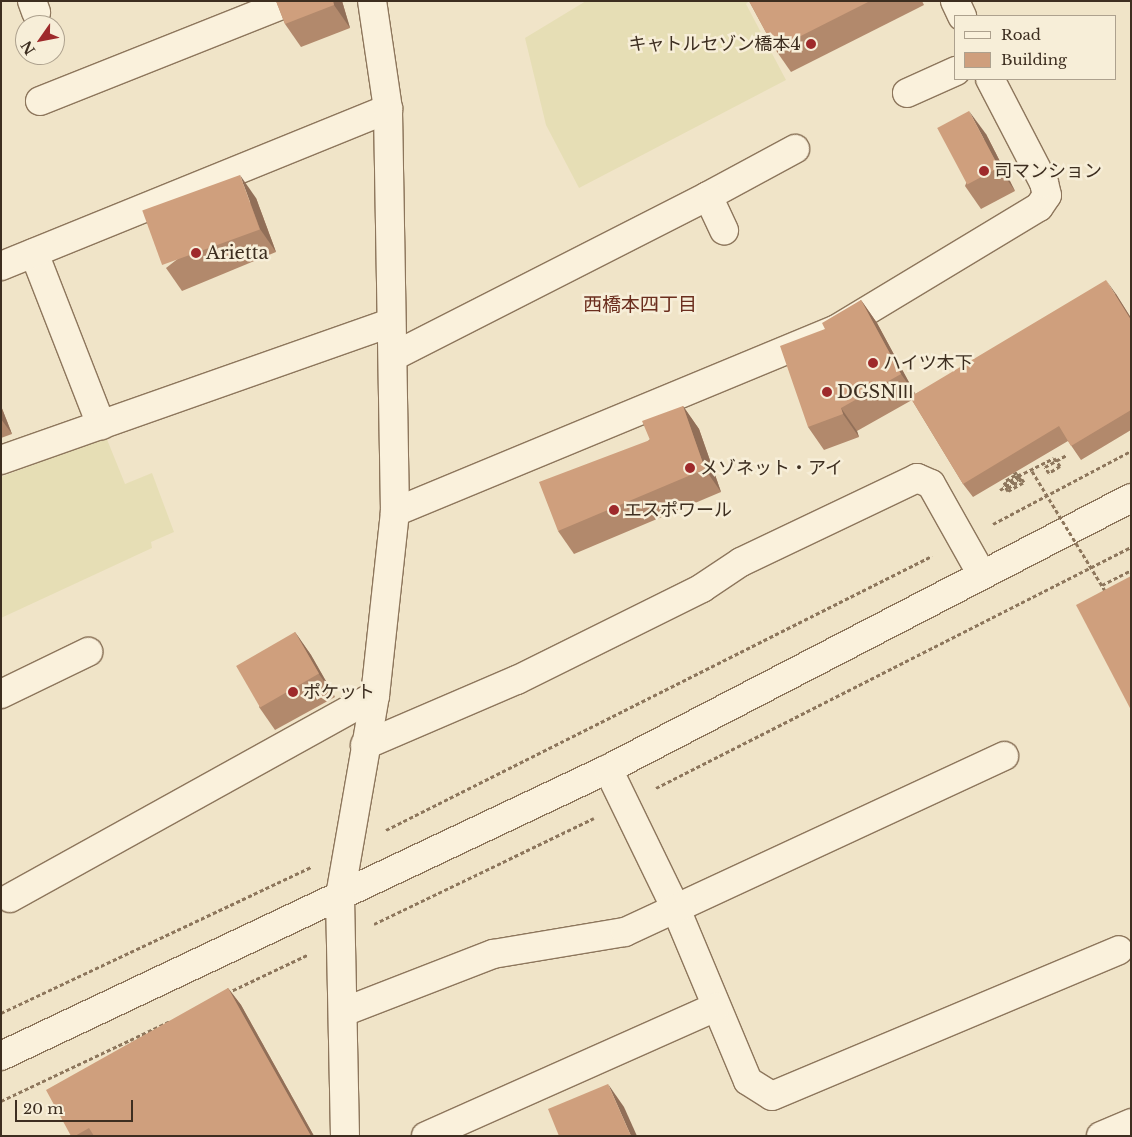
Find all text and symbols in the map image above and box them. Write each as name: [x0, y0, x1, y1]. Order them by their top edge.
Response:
north arrow: [15, 15, 65, 65]
legend: [954, 15, 1117, 80]
text: Road: [1001, 25, 1041, 44]
place label: キャトルセゾン橋本4: [628, 33, 801, 55]
text: N: [17, 37, 39, 58]
marker: キャトルセゾン橋本4: [805, 38, 817, 50]
text: Building: [1001, 50, 1067, 69]
place label: 司マンション: [994, 160, 1102, 182]
marker: 司マンション: [978, 165, 990, 177]
place label: Arietta: [206, 242, 269, 264]
marker: Arietta: [190, 247, 202, 259]
district label: 西橋本四丁目: [583, 294, 697, 316]
place label: ハイツ木下: [883, 352, 973, 374]
marker: ハイツ木下: [867, 357, 879, 369]
place label: DGSNⅢ: [837, 381, 914, 403]
marker: DGSNⅢ: [821, 386, 833, 398]
place label: メゾネット・アイ: [700, 457, 844, 479]
marker: メゾネット・アイ: [684, 462, 696, 474]
place label: エスポワール: [624, 499, 732, 521]
marker: エスポワール: [608, 504, 620, 516]
place label: ポケット: [303, 681, 375, 703]
marker: ポケット: [287, 686, 299, 698]
scale bar: [18, 1090, 135, 1122]
text: 20 m: [23, 1099, 63, 1118]

